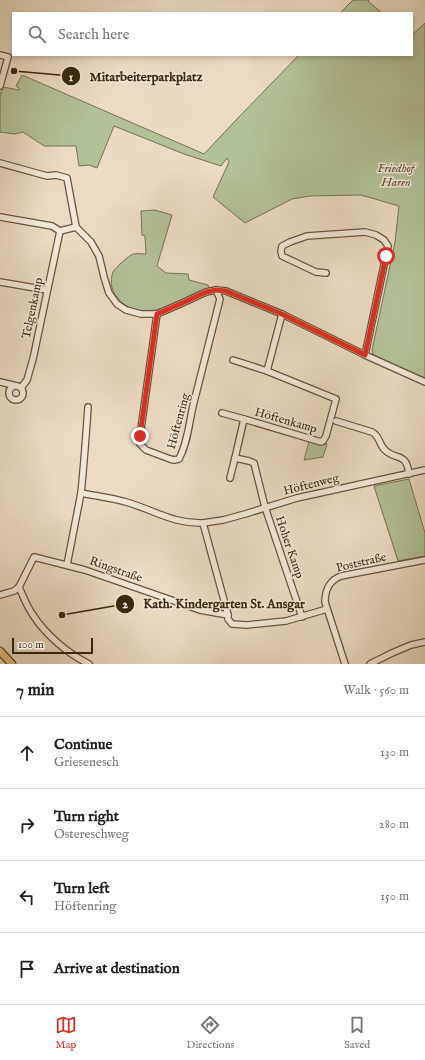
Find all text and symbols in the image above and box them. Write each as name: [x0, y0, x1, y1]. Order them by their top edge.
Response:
search box: [12, 12, 413, 56]
icon: search: [26, 23, 48, 45]
text: Search here: [58, 25, 129, 44]
callout: Mitarbeiterparkplatz: [61, 64, 210, 89]
text: Mitarbeiterparkplatz: [89, 69, 203, 86]
text: 1: [69, 70, 74, 85]
park label: Friedhof Haren: [378, 161, 418, 190]
route start: [377, 247, 395, 265]
street label: Telgenkamp: [19, 276, 47, 340]
street label: Höftenring: [164, 391, 193, 451]
street label: Höftenkamp: [253, 404, 319, 438]
route end: [131, 427, 149, 445]
street label: Höftenweg: [282, 470, 341, 499]
street label: Hoher Kamp: [271, 514, 307, 581]
street label: Poststraße: [335, 549, 388, 576]
street label: Ringstraße: [87, 553, 145, 586]
callout: Kath. Kindergarten St. Ansgar: [115, 591, 313, 616]
text: Kath. Kindergarten St. Ansgar: [143, 596, 305, 613]
text: 2: [122, 597, 128, 612]
scale bar: [12, 636, 93, 655]
text: 100 m: [18, 638, 44, 652]
text: 7 min: [16, 680, 54, 701]
text: Walk · 560 m: [343, 682, 409, 699]
text: Continue: [54, 735, 112, 754]
icon: ahead: [16, 742, 38, 764]
text: 130 m: [380, 744, 409, 761]
text: Griesenesch: [54, 754, 119, 771]
text: Turn right: [54, 807, 119, 826]
icon: right: [16, 814, 38, 836]
text: 280 m: [379, 816, 409, 833]
text: Ostereschweg: [54, 826, 129, 843]
text: Turn left: [54, 879, 110, 898]
icon: left: [16, 886, 38, 908]
text: 150 m: [380, 888, 409, 905]
text: Höftenring: [54, 898, 116, 915]
icon: arrive: [16, 958, 38, 980]
text: Arrive at destination: [54, 959, 180, 978]
tab: Map: [55, 1014, 77, 1052]
tab: Directions: [187, 1014, 234, 1052]
tab: Saved: [344, 1014, 370, 1052]

